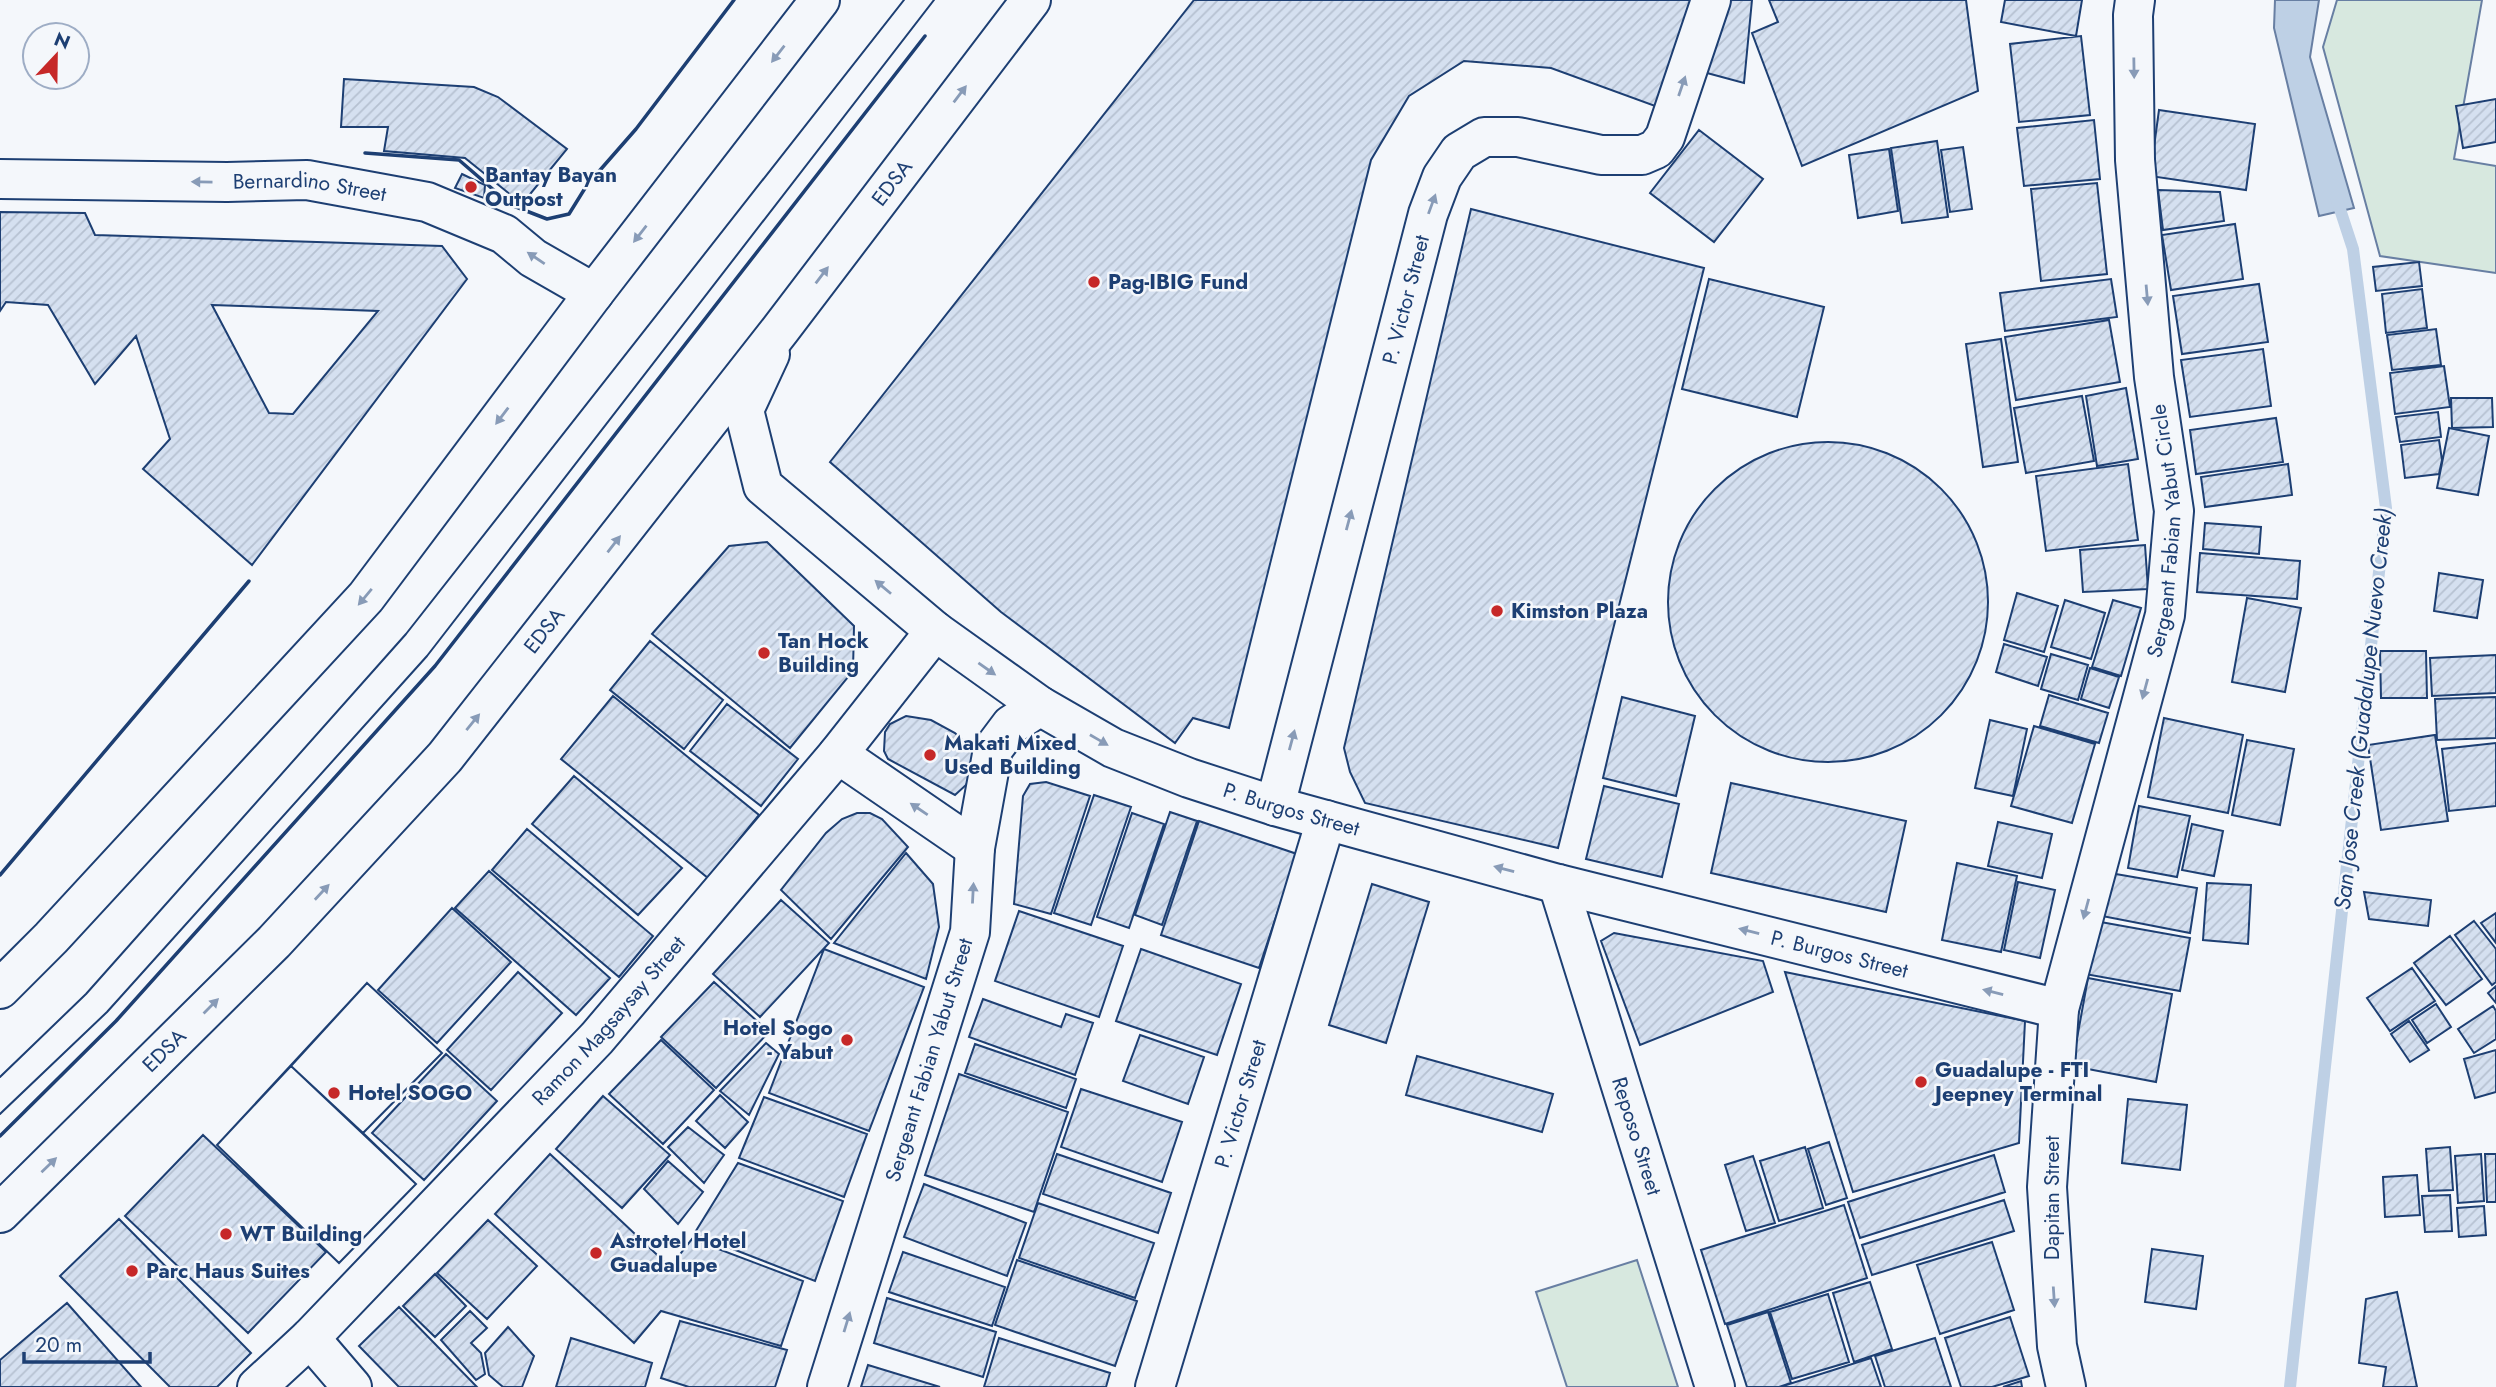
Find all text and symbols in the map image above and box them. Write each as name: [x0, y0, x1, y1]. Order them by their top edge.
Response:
north arrow: [21, 21, 91, 91]
text: N: [50, 25, 74, 56]
one-way arrow: [772, 45, 786, 63]
one-way arrow: [2128, 57, 2139, 79]
one-way arrow: [1677, 76, 1688, 97]
one-way arrow: [952, 85, 966, 103]
street label: EDSA: [865, 153, 920, 212]
place label: Bantay Bayan Outpost: [485, 160, 617, 214]
street label: Bernardino Street: [232, 165, 389, 209]
one-way arrow: [191, 176, 213, 188]
marker: Bantay Bayan Outpost: [463, 179, 479, 195]
one-way arrow: [1427, 194, 1438, 215]
one-way arrow: [632, 225, 647, 243]
street label: P. Victor Street: [1375, 232, 1437, 367]
one-way arrow: [527, 251, 545, 265]
one-way arrow: [814, 266, 828, 284]
place label: Pag-IBIG Fund: [1108, 267, 1248, 297]
marker: Pag-IBIG Fund: [1086, 274, 1102, 290]
one-way arrow: [2142, 284, 2153, 306]
street label: Sergeant Fabian Yabut Circle: [2139, 402, 2189, 661]
one-way arrow: [496, 407, 510, 425]
water label: San Jose Creek (Guadalupe Nuevo Creek): [2325, 506, 2401, 912]
one-way arrow: [1344, 509, 1355, 531]
one-way arrow: [606, 535, 621, 553]
one-way arrow: [874, 580, 891, 595]
one-way arrow: [358, 589, 373, 606]
place label: Kimston Plaza: [1511, 596, 1648, 626]
street label: EDSA: [517, 601, 572, 660]
marker: Kimston Plaza: [1489, 603, 1505, 619]
place label: Tan Hock Building: [778, 626, 869, 680]
marker: Tan Hock Building: [756, 645, 772, 661]
one-way arrow: [978, 661, 996, 675]
one-way arrow: [2139, 679, 2149, 700]
one-way arrow: [465, 714, 480, 732]
place label: Makati Mixed Used Building: [944, 728, 1081, 782]
one-way arrow: [1287, 729, 1298, 751]
one-way arrow: [1089, 734, 1108, 746]
marker: Makati Mixed Used Building: [922, 747, 938, 763]
street label: P. Burgos Street: [1219, 775, 1363, 844]
one-way arrow: [910, 802, 928, 816]
one-way arrow: [1493, 864, 1514, 874]
one-way arrow: [967, 882, 978, 904]
one-way arrow: [314, 884, 330, 901]
one-way arrow: [2080, 898, 2091, 920]
street label: P. Burgos Street: [1768, 923, 1911, 986]
one-way arrow: [1737, 925, 1759, 936]
street label: Ramon Magsaysay Street: [525, 929, 692, 1112]
street label: Sergeant Fabian Yabut Street: [878, 934, 980, 1186]
one-way arrow: [1982, 986, 2004, 997]
one-way arrow: [202, 998, 219, 1014]
place label: Hotel Sogo - Yabut: [723, 1013, 833, 1067]
street label: EDSA: [135, 1022, 193, 1079]
marker: Hotel Sogo - Yabut: [839, 1032, 855, 1048]
street label: P. Victor Street: [1207, 1036, 1274, 1171]
place label: Guadalupe - FTI Jeepney Terminal: [1931, 1055, 2102, 1109]
street label: Reposo Street: [1604, 1073, 1669, 1199]
marker: Guadalupe - FTI Jeepney Terminal: [1913, 1074, 1929, 1090]
place label: Hotel SOGO: [348, 1078, 472, 1108]
marker: Hotel SOGO: [326, 1085, 342, 1101]
street label: Dapitan Street: [2037, 1136, 2067, 1260]
one-way arrow: [41, 1157, 58, 1174]
place label: WT Building: [240, 1219, 362, 1249]
marker: WT Building: [218, 1226, 234, 1242]
place label: Astrotel Hotel Guadalupe: [609, 1226, 746, 1280]
marker: Astrotel Hotel Guadalupe: [588, 1245, 604, 1261]
place label: Parc Haus Suites: [146, 1256, 310, 1286]
marker: Parc Haus Suites: [124, 1263, 140, 1279]
one-way arrow: [2049, 1286, 2060, 1308]
one-way arrow: [843, 1311, 853, 1332]
scale bar: [24, 1320, 150, 1364]
text: 20 m: [35, 1330, 82, 1360]

